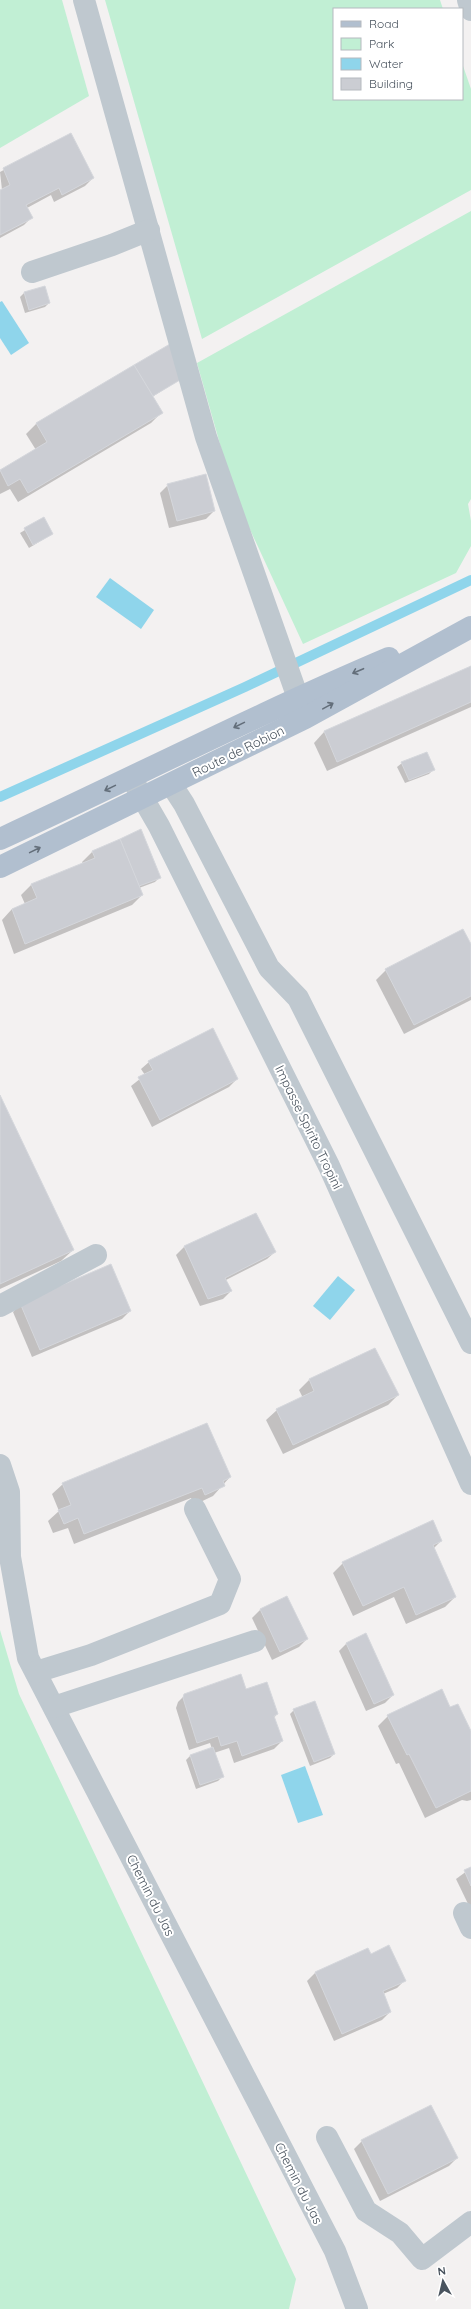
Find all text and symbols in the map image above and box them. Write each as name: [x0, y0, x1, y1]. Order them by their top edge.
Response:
legend: [333, 8, 463, 100]
text: Road: [369, 16, 399, 31]
text: Park: [369, 36, 394, 51]
text: Water: [369, 56, 404, 71]
text: Building: [369, 76, 413, 91]
one-way arrow: [352, 668, 364, 675]
one-way arrow: [322, 702, 334, 709]
street label: Route de Robion: [189, 722, 287, 780]
one-way arrow: [234, 722, 246, 729]
one-way arrow: [104, 785, 116, 792]
one-way arrow: [29, 846, 41, 853]
street label: Impasse Spirito Tropini: [272, 1062, 346, 1192]
street label: Chemin du Jas: [124, 1852, 178, 1938]
street label: Chemin du Jas: [272, 2140, 326, 2226]
north arrow: [423, 2261, 463, 2301]
text: N: [437, 2264, 447, 2279]

